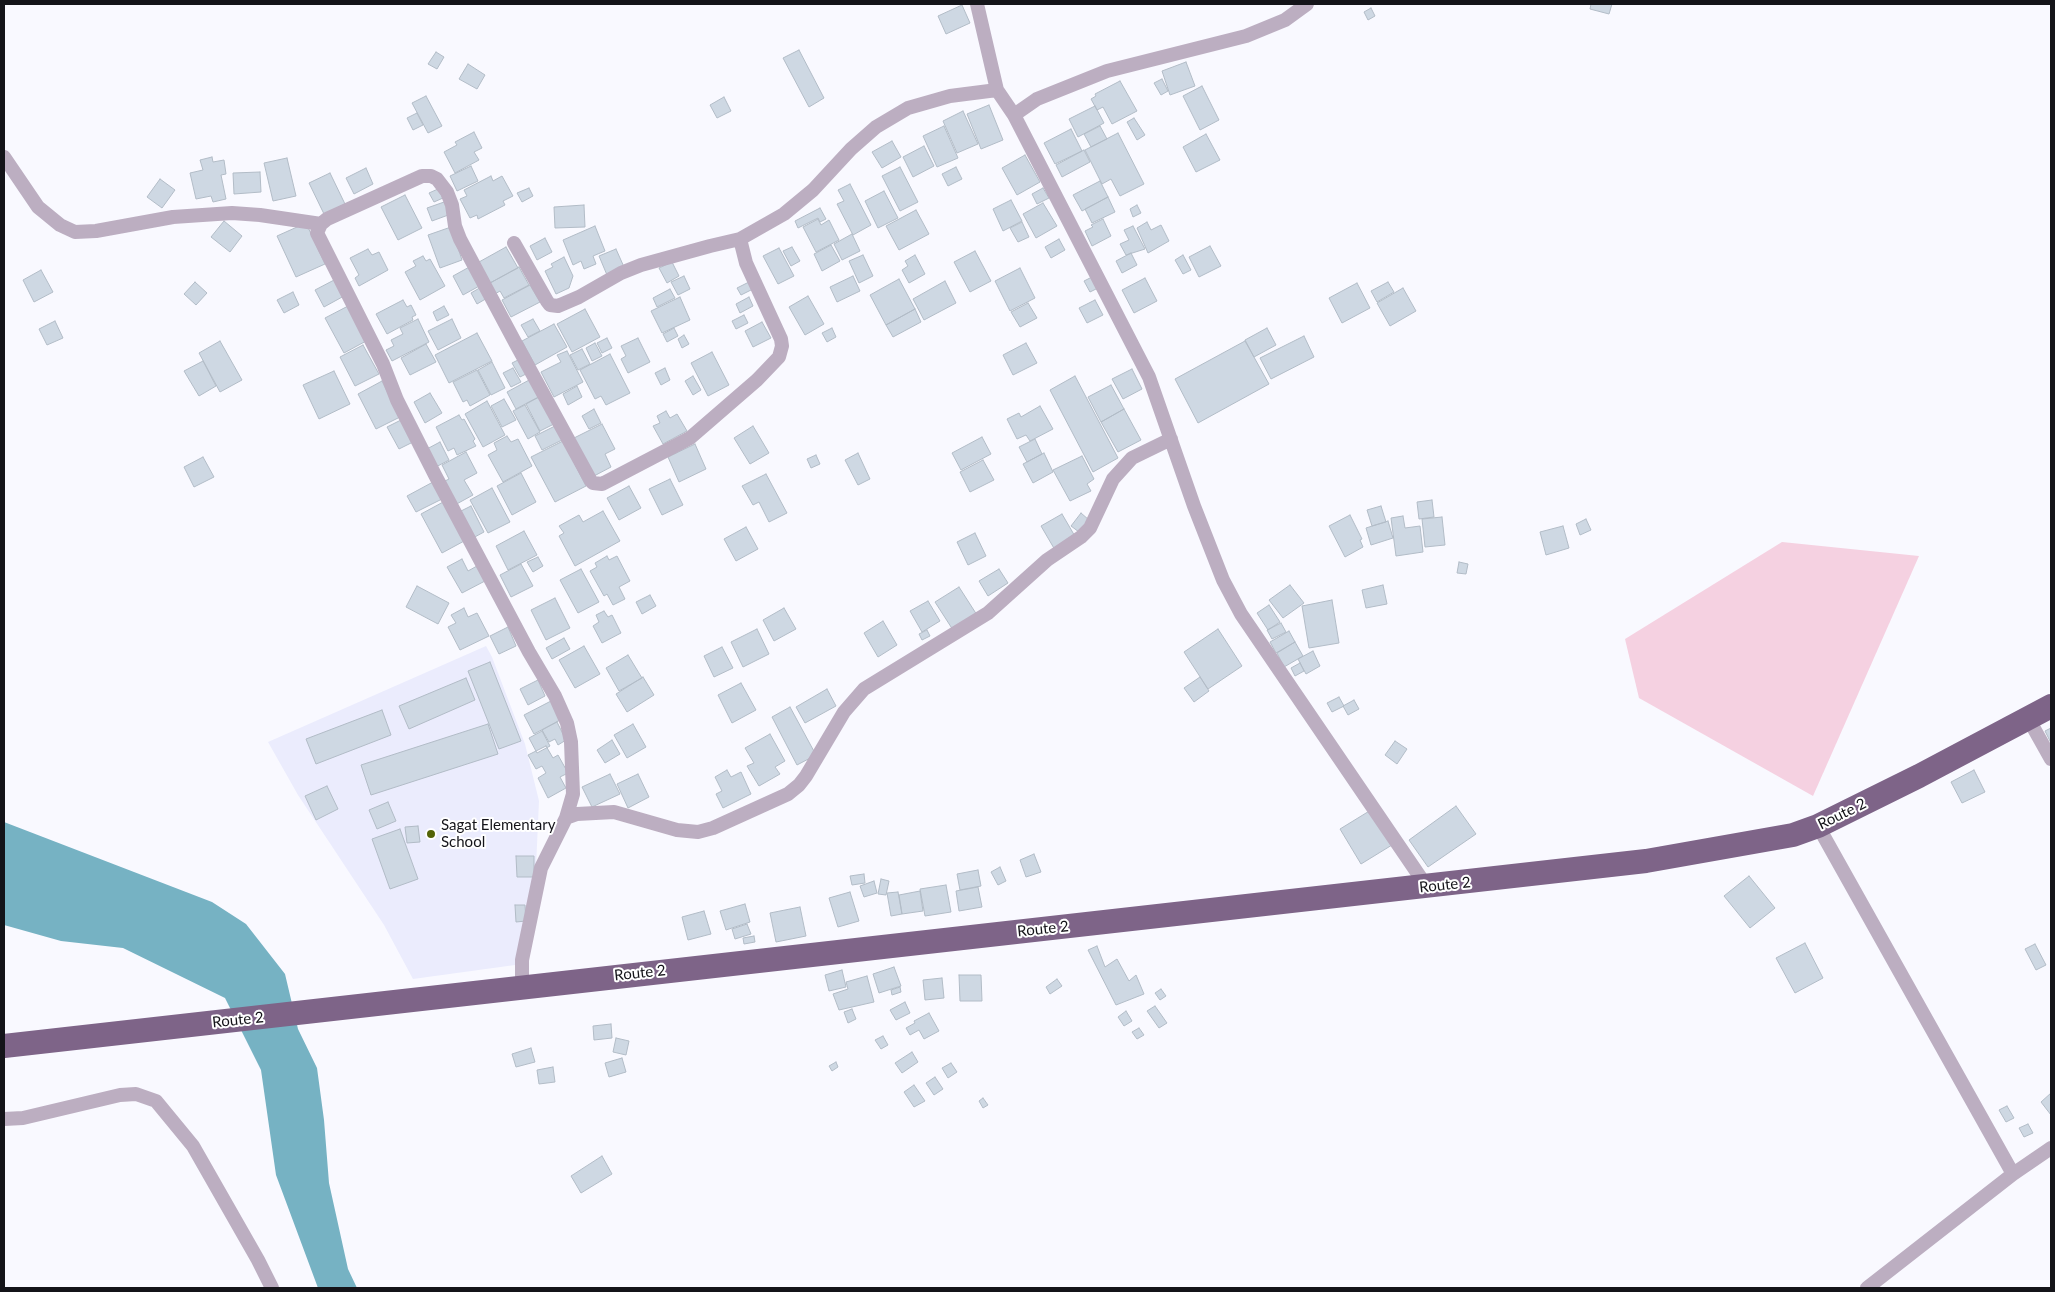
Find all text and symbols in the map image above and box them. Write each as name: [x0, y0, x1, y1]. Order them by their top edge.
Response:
street label: Route 2: [1815, 795, 1869, 833]
place label: Sagat Elementary School: [441, 816, 555, 851]
marker: Sagat Elementary School: [425, 828, 437, 840]
street label: Route 2: [1418, 873, 1472, 897]
street label: Route 2: [1016, 917, 1070, 941]
street label: Route 2: [613, 961, 667, 985]
street label: Route 2: [211, 1008, 265, 1032]

